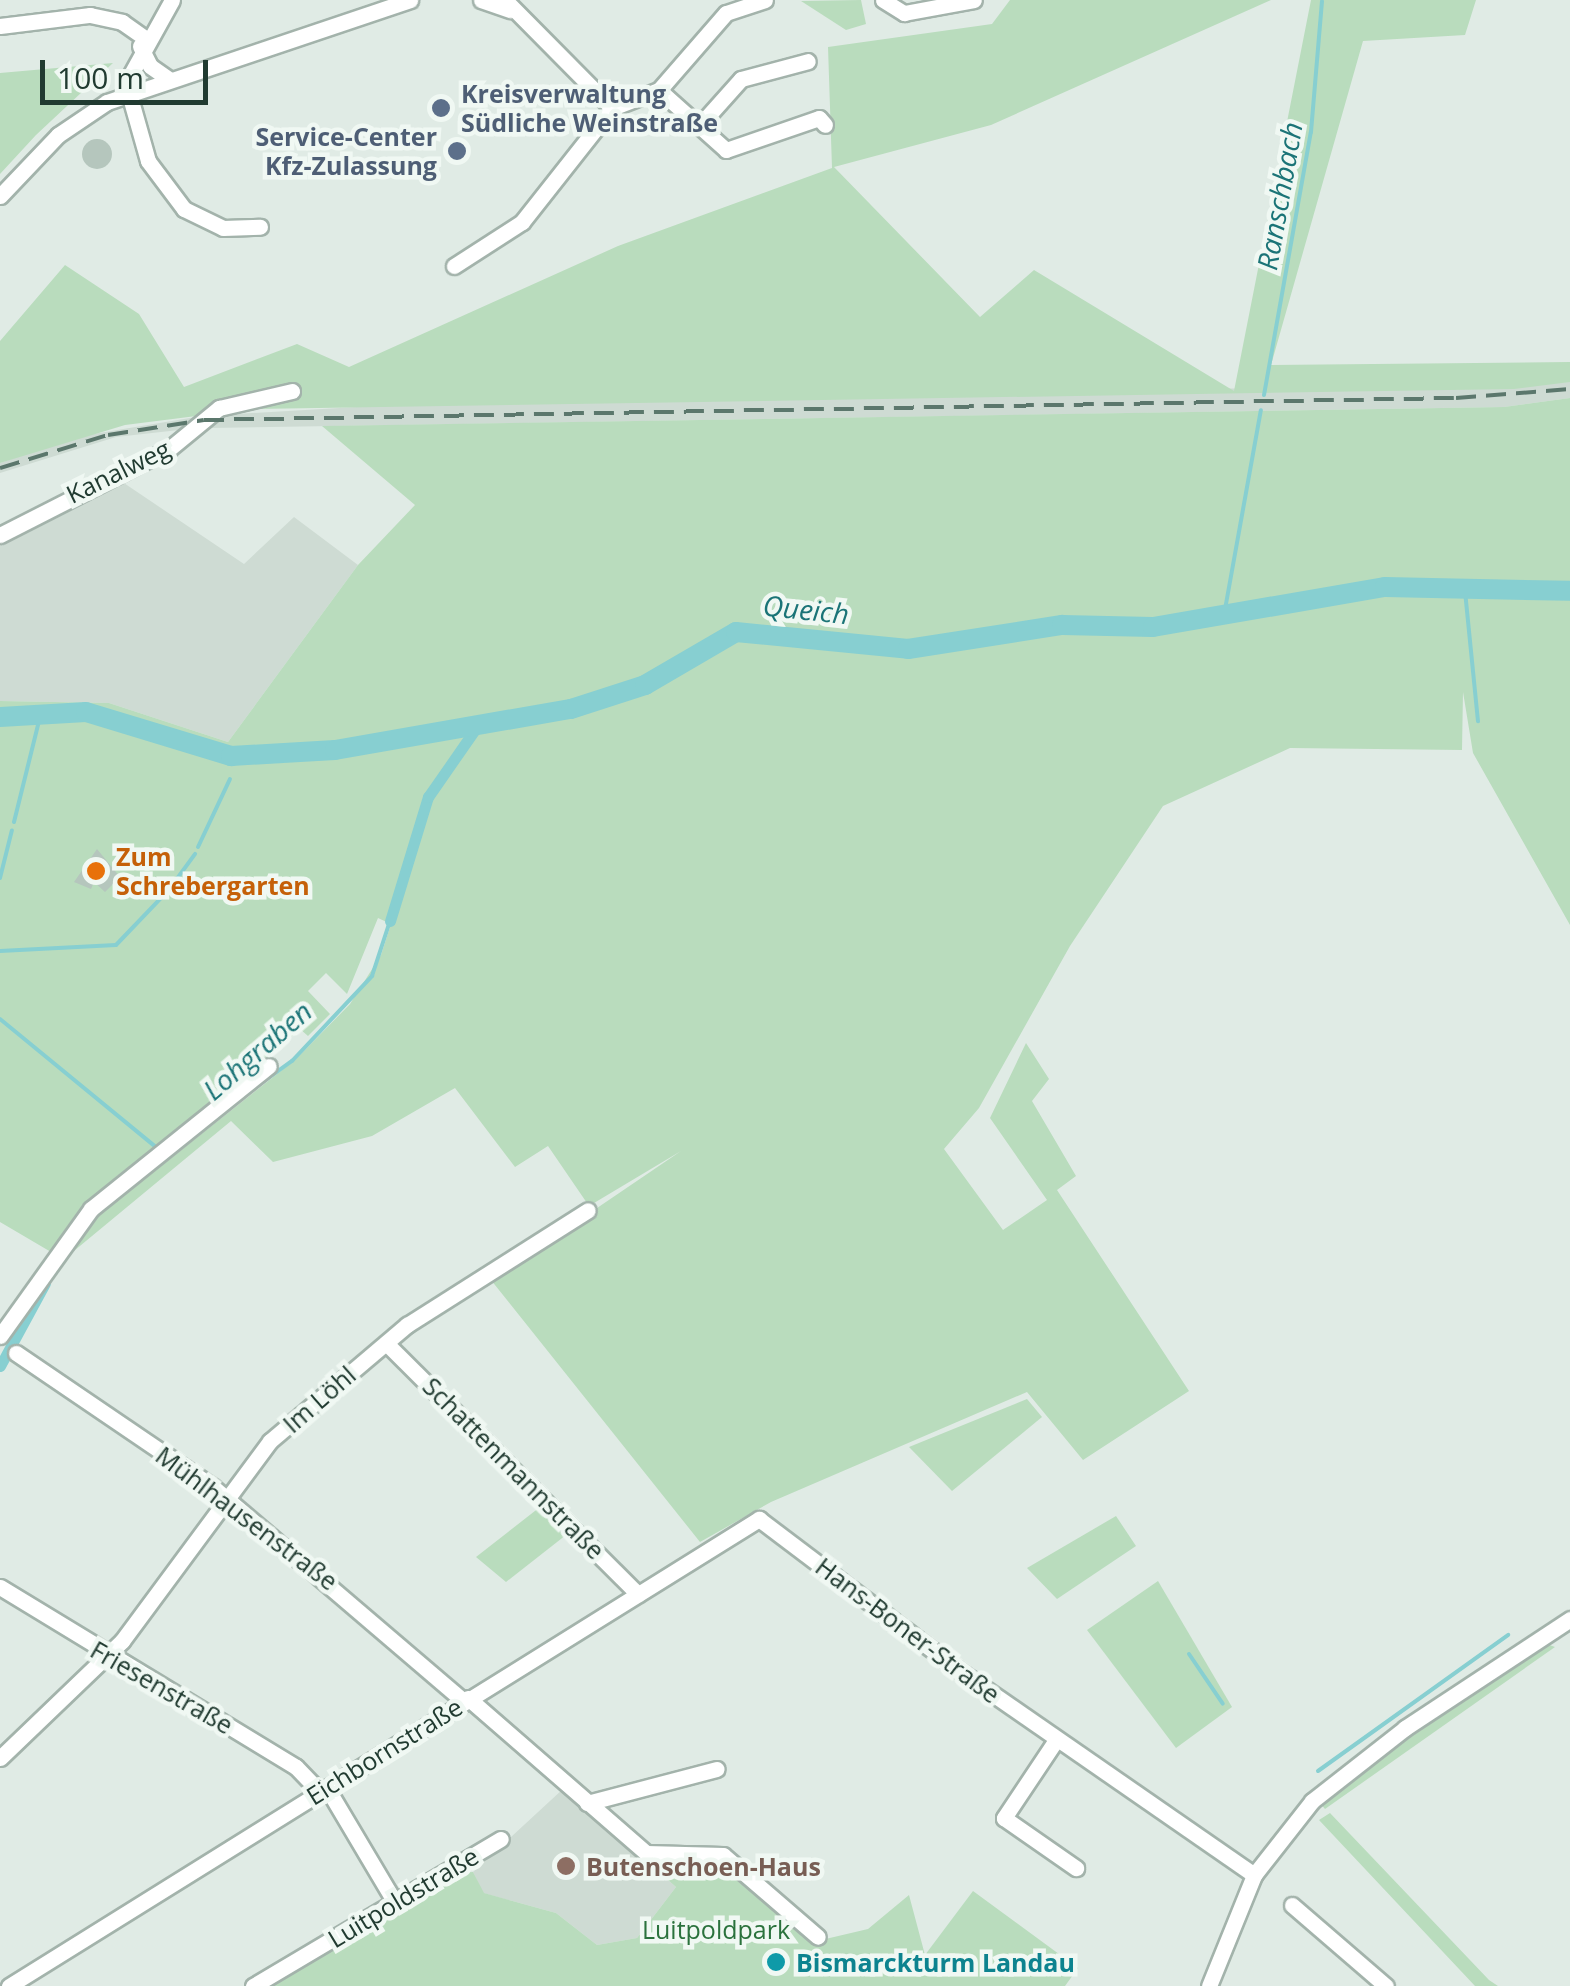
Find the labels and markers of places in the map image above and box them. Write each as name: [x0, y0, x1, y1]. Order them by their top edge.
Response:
place label: Kreisverwaltung Südliche Weinstraße: [461, 79, 718, 138]
marker: Kreisverwaltung Südliche Weinstraße: [430, 97, 452, 119]
place label: Service-Center Kfz-Zulassung: [255, 122, 437, 181]
marker: Service-Center Kfz-Zulassung: [446, 140, 468, 162]
place label: Zum Schrebergarten: [116, 842, 310, 901]
marker: Zum Schrebergarten: [85, 860, 107, 882]
place label: Butenschoen-Haus: [586, 1851, 821, 1881]
marker: Butenschoen-Haus: [555, 1855, 577, 1877]
place label: Bismarckturm Landau: [796, 1947, 1075, 1977]
marker: Bismarckturm Landau: [765, 1951, 787, 1973]

